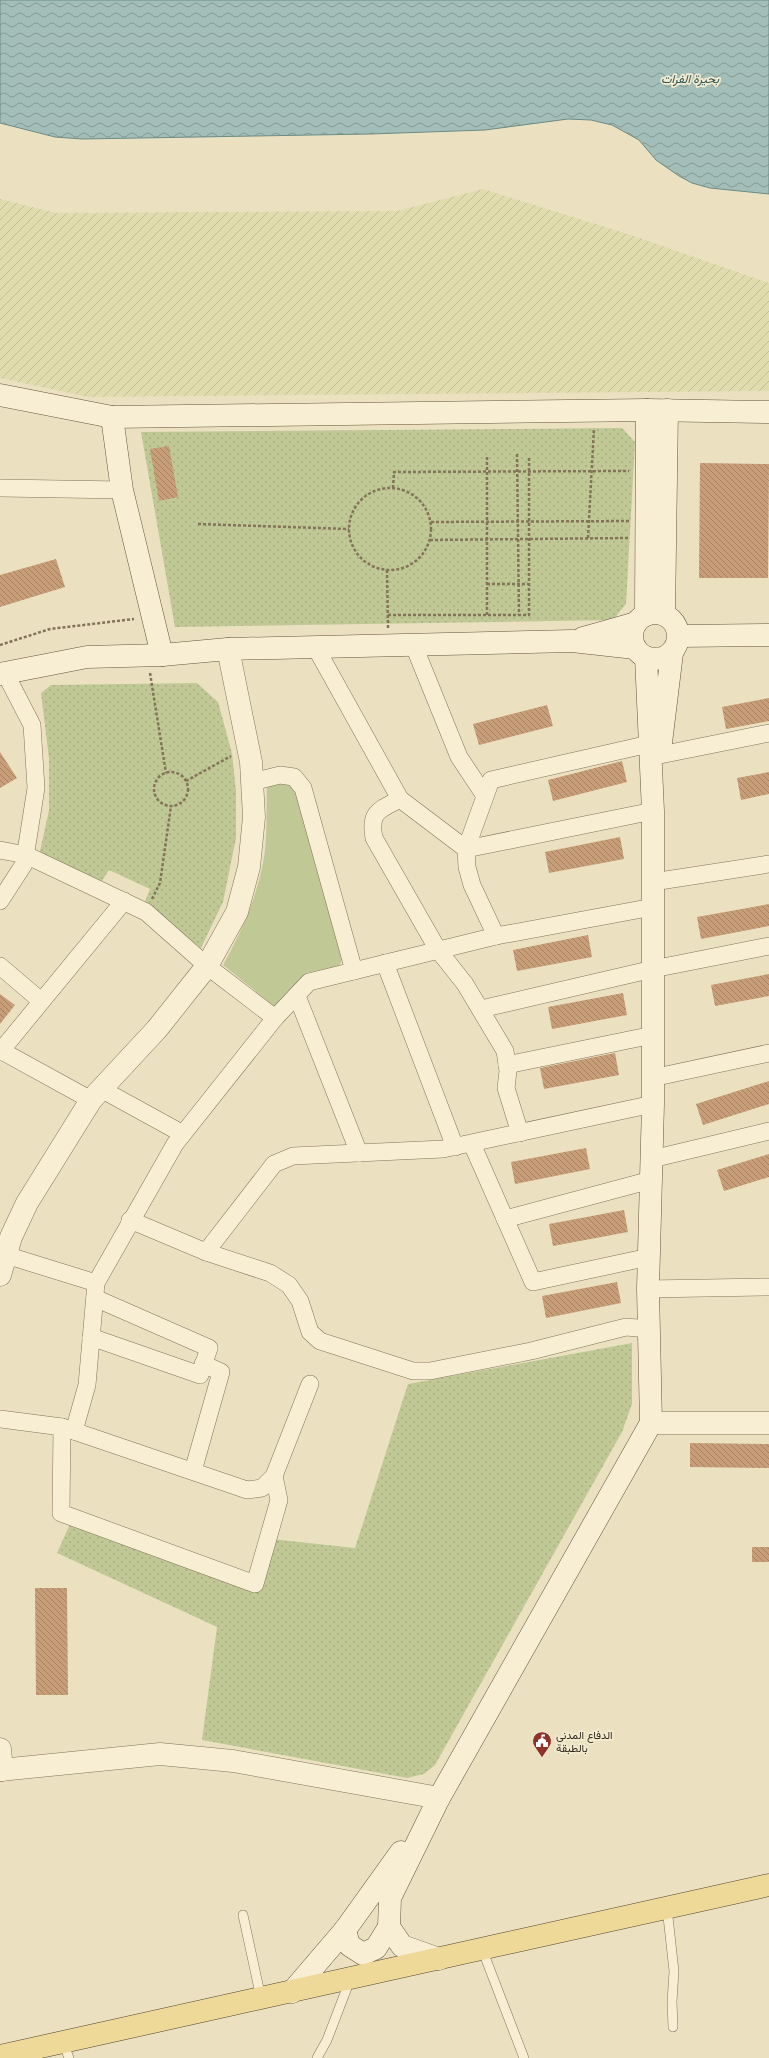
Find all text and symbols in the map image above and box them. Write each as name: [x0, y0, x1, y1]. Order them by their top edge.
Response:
water label: بحيرة الفرات: [661, 70, 720, 87]
place label: الدفاع المدني بالطبقة: [556, 1727, 613, 1755]
public building icon: الدفاع المدني بالطبقة: [531, 1730, 553, 1758]

